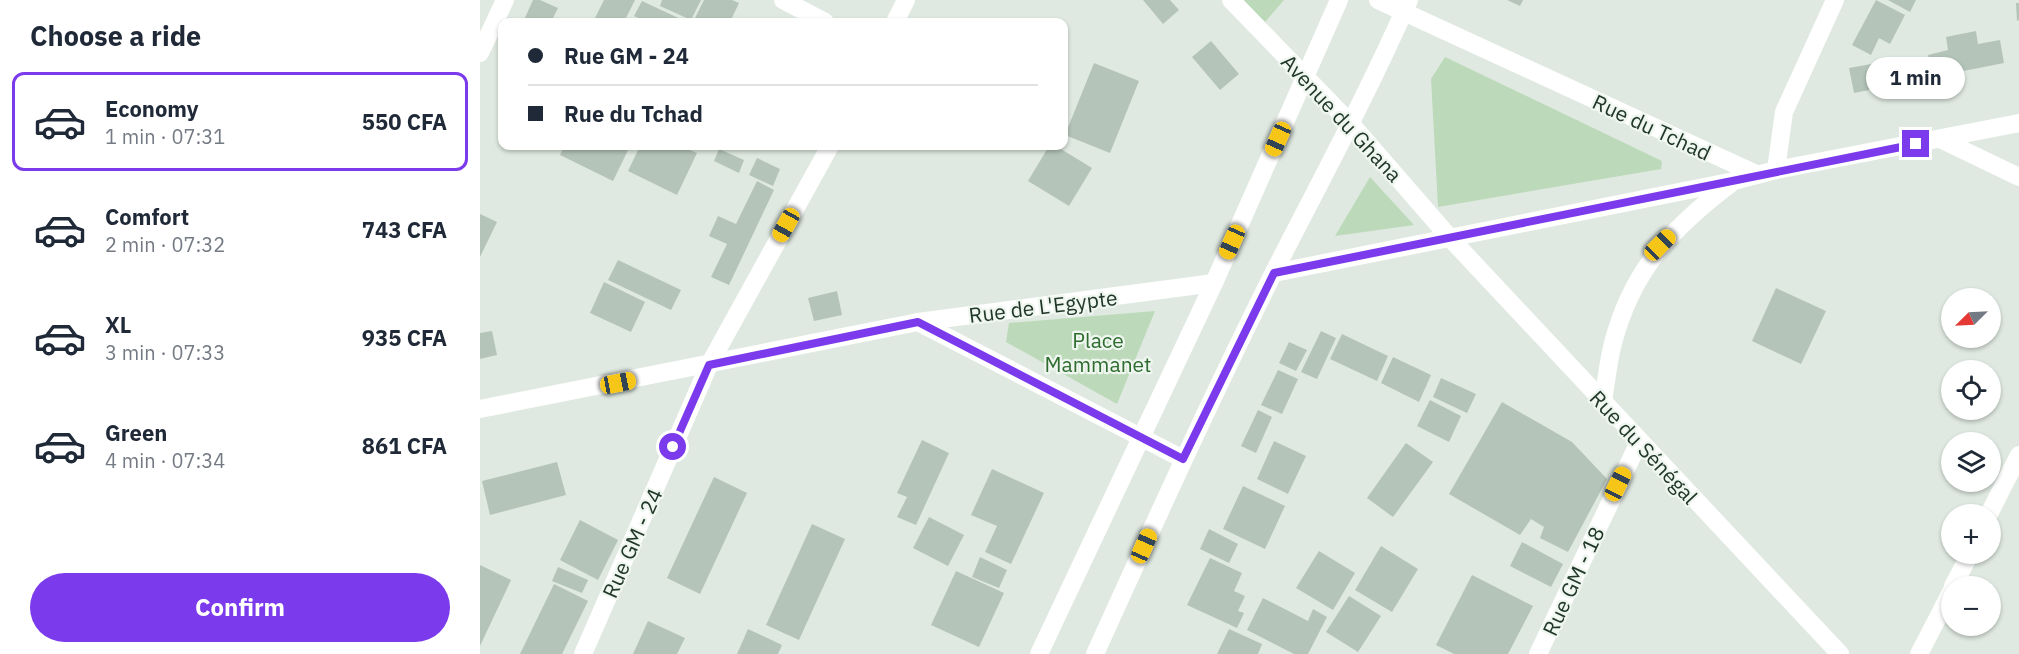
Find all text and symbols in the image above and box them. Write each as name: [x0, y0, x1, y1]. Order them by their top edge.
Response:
text: Choose a ride: [30, 18, 201, 53]
text: Rue GM - 24: [564, 41, 689, 70]
street label: Avenue du Ghana: [1275, 48, 1409, 188]
callout: 1 min: [1866, 57, 1966, 99]
text: 1 min: [1889, 64, 1942, 91]
street label: Rue du Tchad: [1588, 87, 1716, 167]
text: Economy: [105, 94, 199, 123]
icon: car: [33, 95, 87, 149]
text: Rue du Tchad: [564, 99, 703, 128]
text: 550 CFA: [362, 107, 447, 136]
car: [1262, 119, 1294, 159]
text: 1 min · 07:31: [105, 123, 225, 150]
route end: [1902, 130, 1929, 157]
text: Comfort: [105, 202, 189, 231]
icon: car: [33, 203, 87, 257]
car: [769, 205, 803, 245]
text: 743 CFA: [362, 215, 447, 244]
car: [1216, 222, 1248, 262]
car: [1641, 226, 1679, 264]
text: 2 min · 07:32: [105, 231, 225, 258]
street label: Rue de L'Egypte: [967, 283, 1119, 329]
north arrow: [1941, 288, 2001, 348]
map controls: [1941, 288, 2001, 636]
text: XL: [105, 310, 131, 339]
icon: car: [33, 311, 87, 365]
text: 935 CFA: [362, 323, 447, 352]
park label: Place Mammanet: [1045, 326, 1151, 378]
text: 3 min · 07:33: [105, 339, 225, 366]
button: locate: [1941, 360, 2001, 420]
car: [599, 371, 637, 395]
street label: Rue du Sénégal: [1584, 384, 1704, 510]
text: Green: [105, 418, 167, 447]
icon: car: [33, 419, 87, 473]
text: 861 CFA: [362, 431, 447, 460]
button: layers: [1941, 432, 2001, 492]
route start: [659, 433, 686, 460]
text: 4 min · 07:34: [105, 447, 225, 474]
car: [1602, 464, 1634, 504]
street label: Rue GM - 24: [595, 484, 669, 602]
button: +: [1941, 504, 2001, 564]
street label: Rue GM - 18: [1536, 522, 1610, 640]
car: [1128, 526, 1160, 566]
button: Confirm: [30, 573, 450, 642]
button: −: [1941, 576, 2001, 636]

